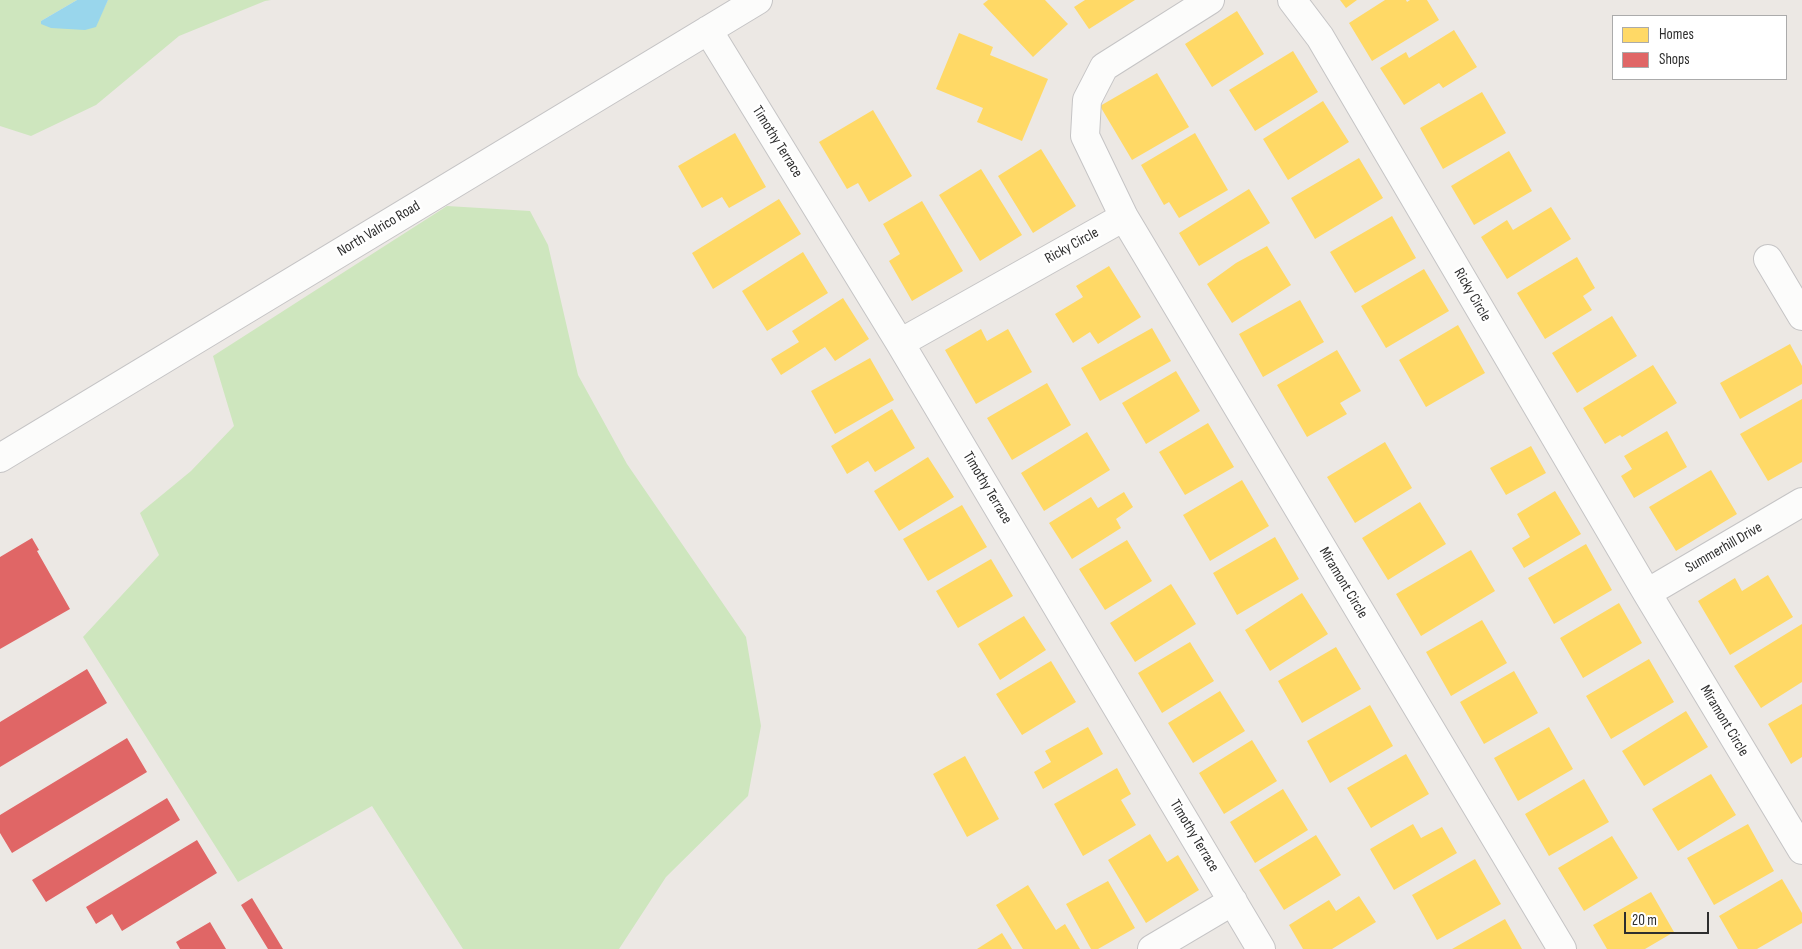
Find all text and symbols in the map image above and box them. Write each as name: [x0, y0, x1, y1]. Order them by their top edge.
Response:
legend: [1612, 15, 1787, 80]
text: Homes: [1659, 25, 1694, 44]
text: Shops: [1659, 50, 1690, 69]
street label: Timothy Terrace: [748, 103, 806, 181]
street label: North Valrico Road: [334, 197, 424, 261]
street label: Ricky Circle: [1042, 224, 1102, 268]
street label: Ricky Circle: [1450, 265, 1494, 325]
street label: Timothy Terrace: [958, 449, 1016, 527]
street label: Summerhill Drive: [1682, 519, 1766, 577]
street label: Miramont Circle: [1315, 544, 1371, 622]
street label: Miramont Circle: [1696, 682, 1752, 760]
street label: Timothy Terrace: [1165, 797, 1223, 875]
scale bar: [1627, 902, 1712, 934]
text: 20 m: [1632, 911, 1657, 930]

